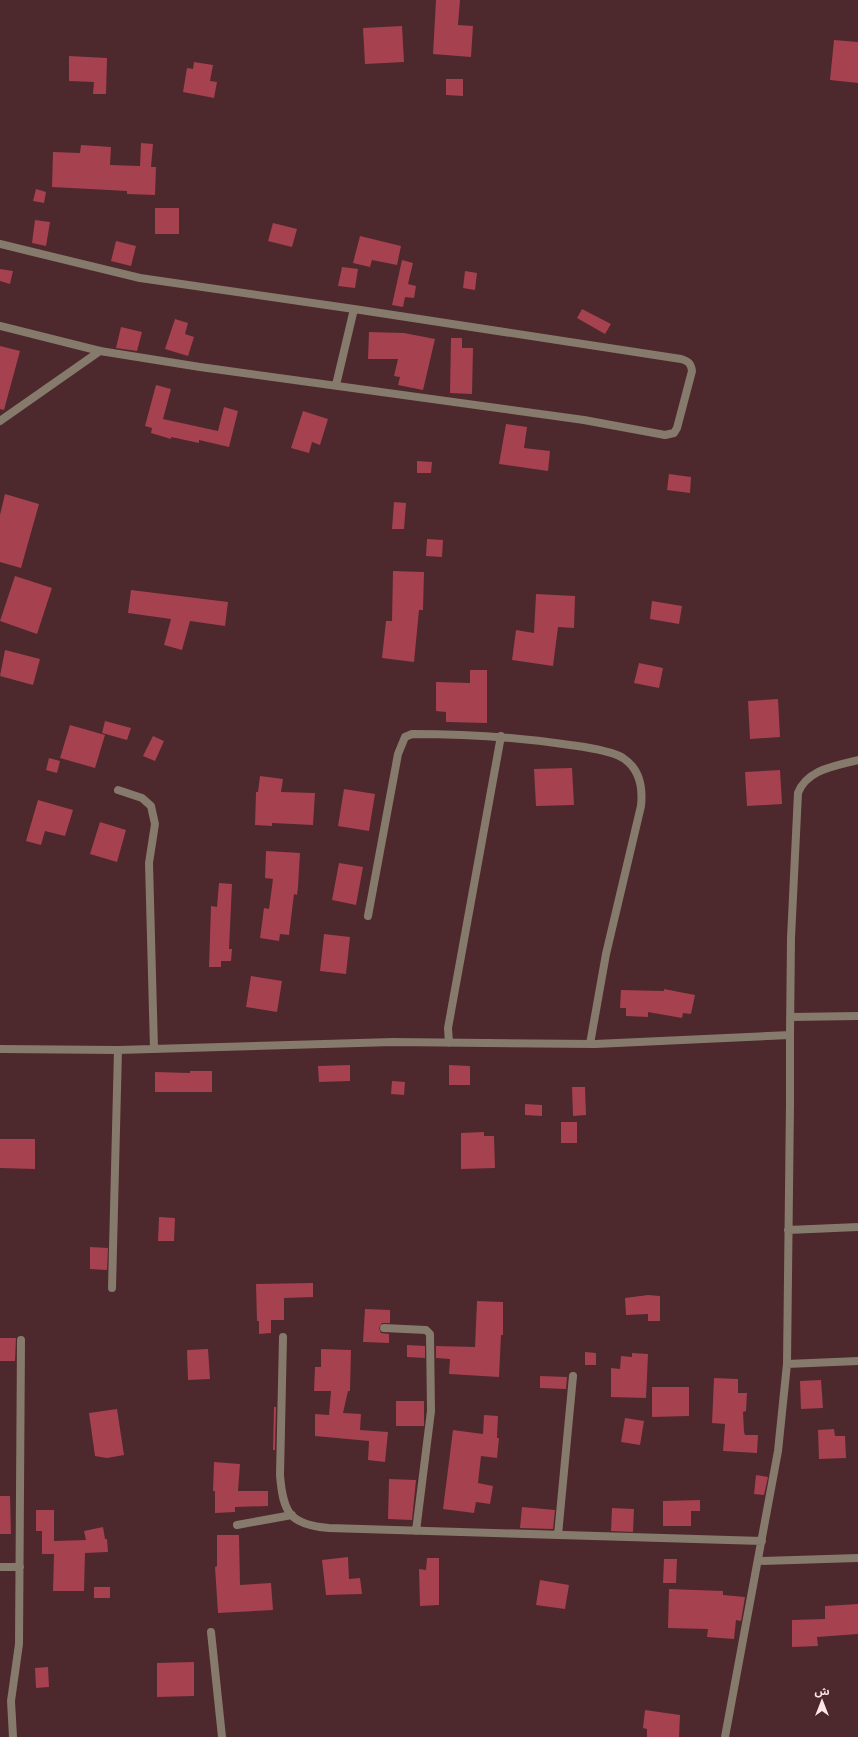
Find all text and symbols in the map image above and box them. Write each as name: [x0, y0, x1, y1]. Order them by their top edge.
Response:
north arrow: [802, 1681, 842, 1721]
text: ش: [814, 1684, 830, 1698]

